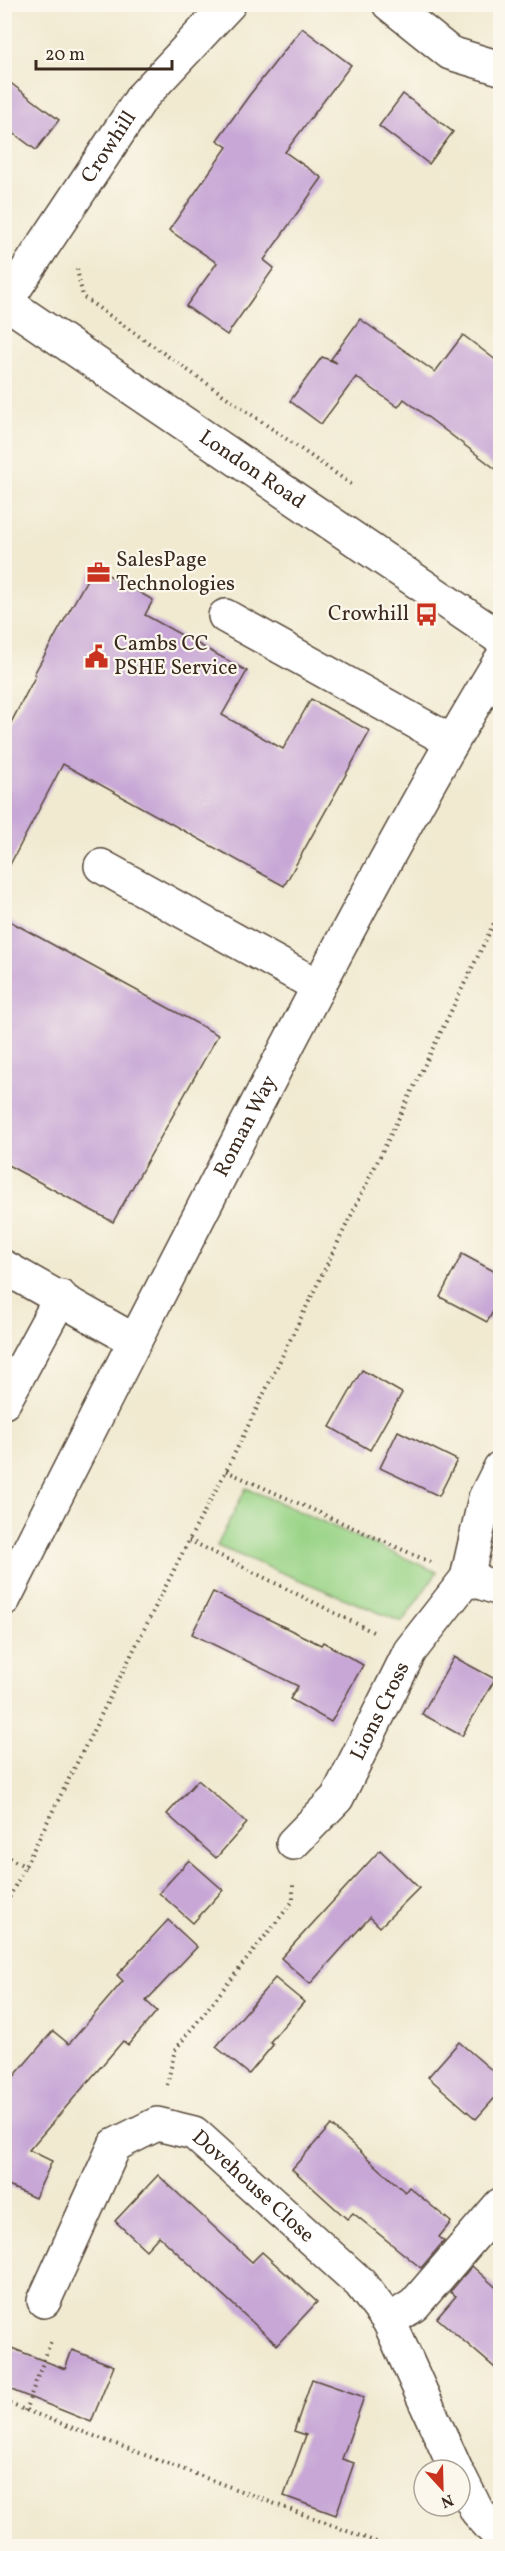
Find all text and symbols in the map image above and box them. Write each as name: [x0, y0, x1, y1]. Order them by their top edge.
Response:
scale bar: [36, 33, 172, 71]
text: 20 m: [45, 43, 85, 68]
street label: Crowhill: [74, 105, 143, 189]
street label: London Road: [193, 423, 311, 516]
place label: SalesPage Technologies: [116, 546, 235, 599]
office icon: SalesPage Technologies: [85, 559, 111, 585]
place label: Crowhill: [328, 600, 409, 629]
bus stop icon: Crowhill: [414, 601, 440, 627]
place label: Cambs CC PSHE Service: [114, 630, 238, 683]
public building icon: Cambs CC PSHE Service: [83, 643, 109, 669]
street label: Roman Way: [207, 1070, 284, 1182]
street label: Lions Cross: [343, 1657, 417, 1765]
street label: Dovehouse Close: [185, 2123, 321, 2249]
north arrow: [412, 2458, 472, 2518]
text: N: [437, 2488, 456, 2513]

